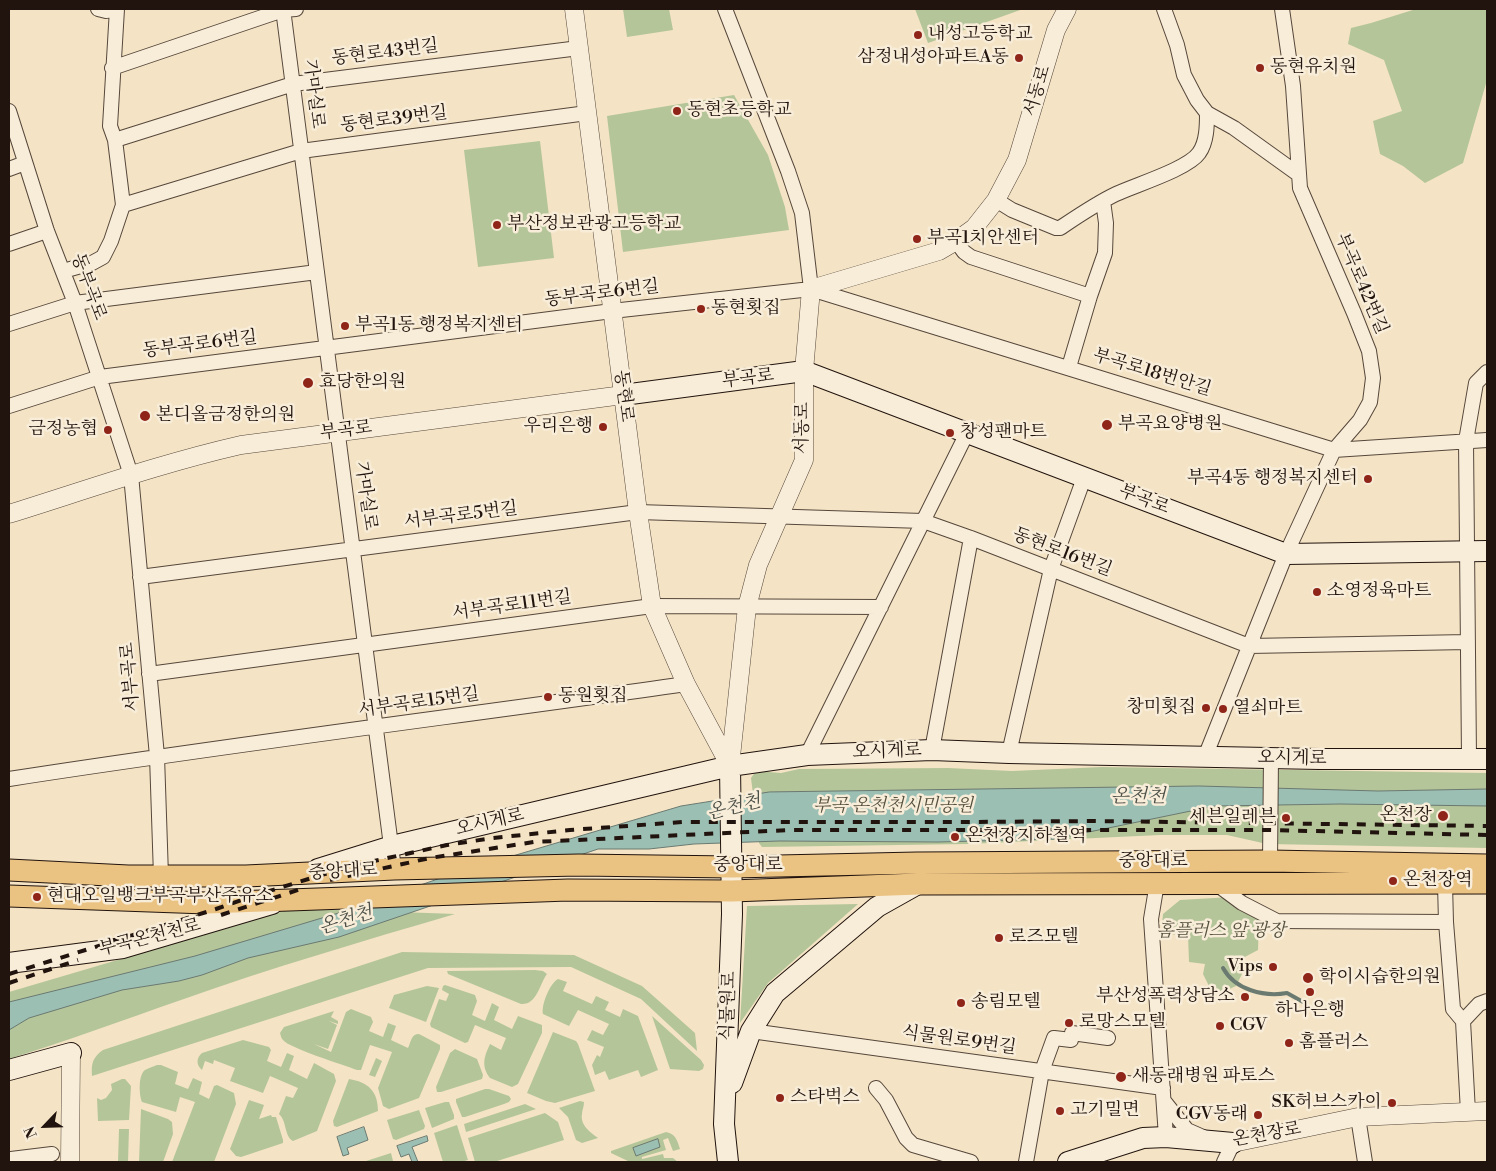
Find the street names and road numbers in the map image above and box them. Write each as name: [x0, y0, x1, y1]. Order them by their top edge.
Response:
street label: 동현로43번길: [330, 36, 440, 70]
street label: 가마실로: [298, 58, 328, 130]
street label: 서동로: [1020, 63, 1056, 119]
street label: 동현로39번길: [339, 103, 449, 137]
street label: 부곡로42번길: [1330, 230, 1392, 338]
street label: 동부곡로: [66, 251, 110, 323]
street label: 동부곡로6번길: [543, 276, 661, 312]
street label: 동부곡로6번길: [141, 327, 259, 363]
street label: 부곡로18번안길: [1090, 345, 1214, 401]
street label: 부곡로: [721, 365, 775, 393]
street label: 동현로: [609, 369, 637, 423]
street label: 서동로: [792, 402, 814, 454]
street label: 부곡로: [319, 417, 373, 445]
street label: 가마실로: [349, 460, 381, 532]
street label: 부곡로: [1116, 481, 1172, 519]
street label: 서부곡로5번길: [403, 498, 519, 534]
street label: 동현로16번길: [1009, 524, 1115, 582]
street label: 서부곡로11번길: [451, 587, 573, 625]
street label: 서부곡로: [117, 641, 145, 713]
street label: 서부곡로15번길: [357, 684, 481, 722]
street label: 오시게로: [852, 740, 922, 764]
street label: 오시게로: [1257, 748, 1327, 770]
street label: 오시게로: [454, 805, 526, 841]
street label: 중앙대로: [1118, 851, 1188, 873]
street label: 중앙대로: [713, 855, 783, 877]
street label: 중앙대로: [308, 859, 378, 885]
street label: 부곡온천천로: [97, 915, 203, 961]
street label: 식물원로: [717, 971, 741, 1041]
street label: 식물원로9번길: [900, 1022, 1018, 1060]
street label: 온천장로: [1231, 1118, 1303, 1152]

